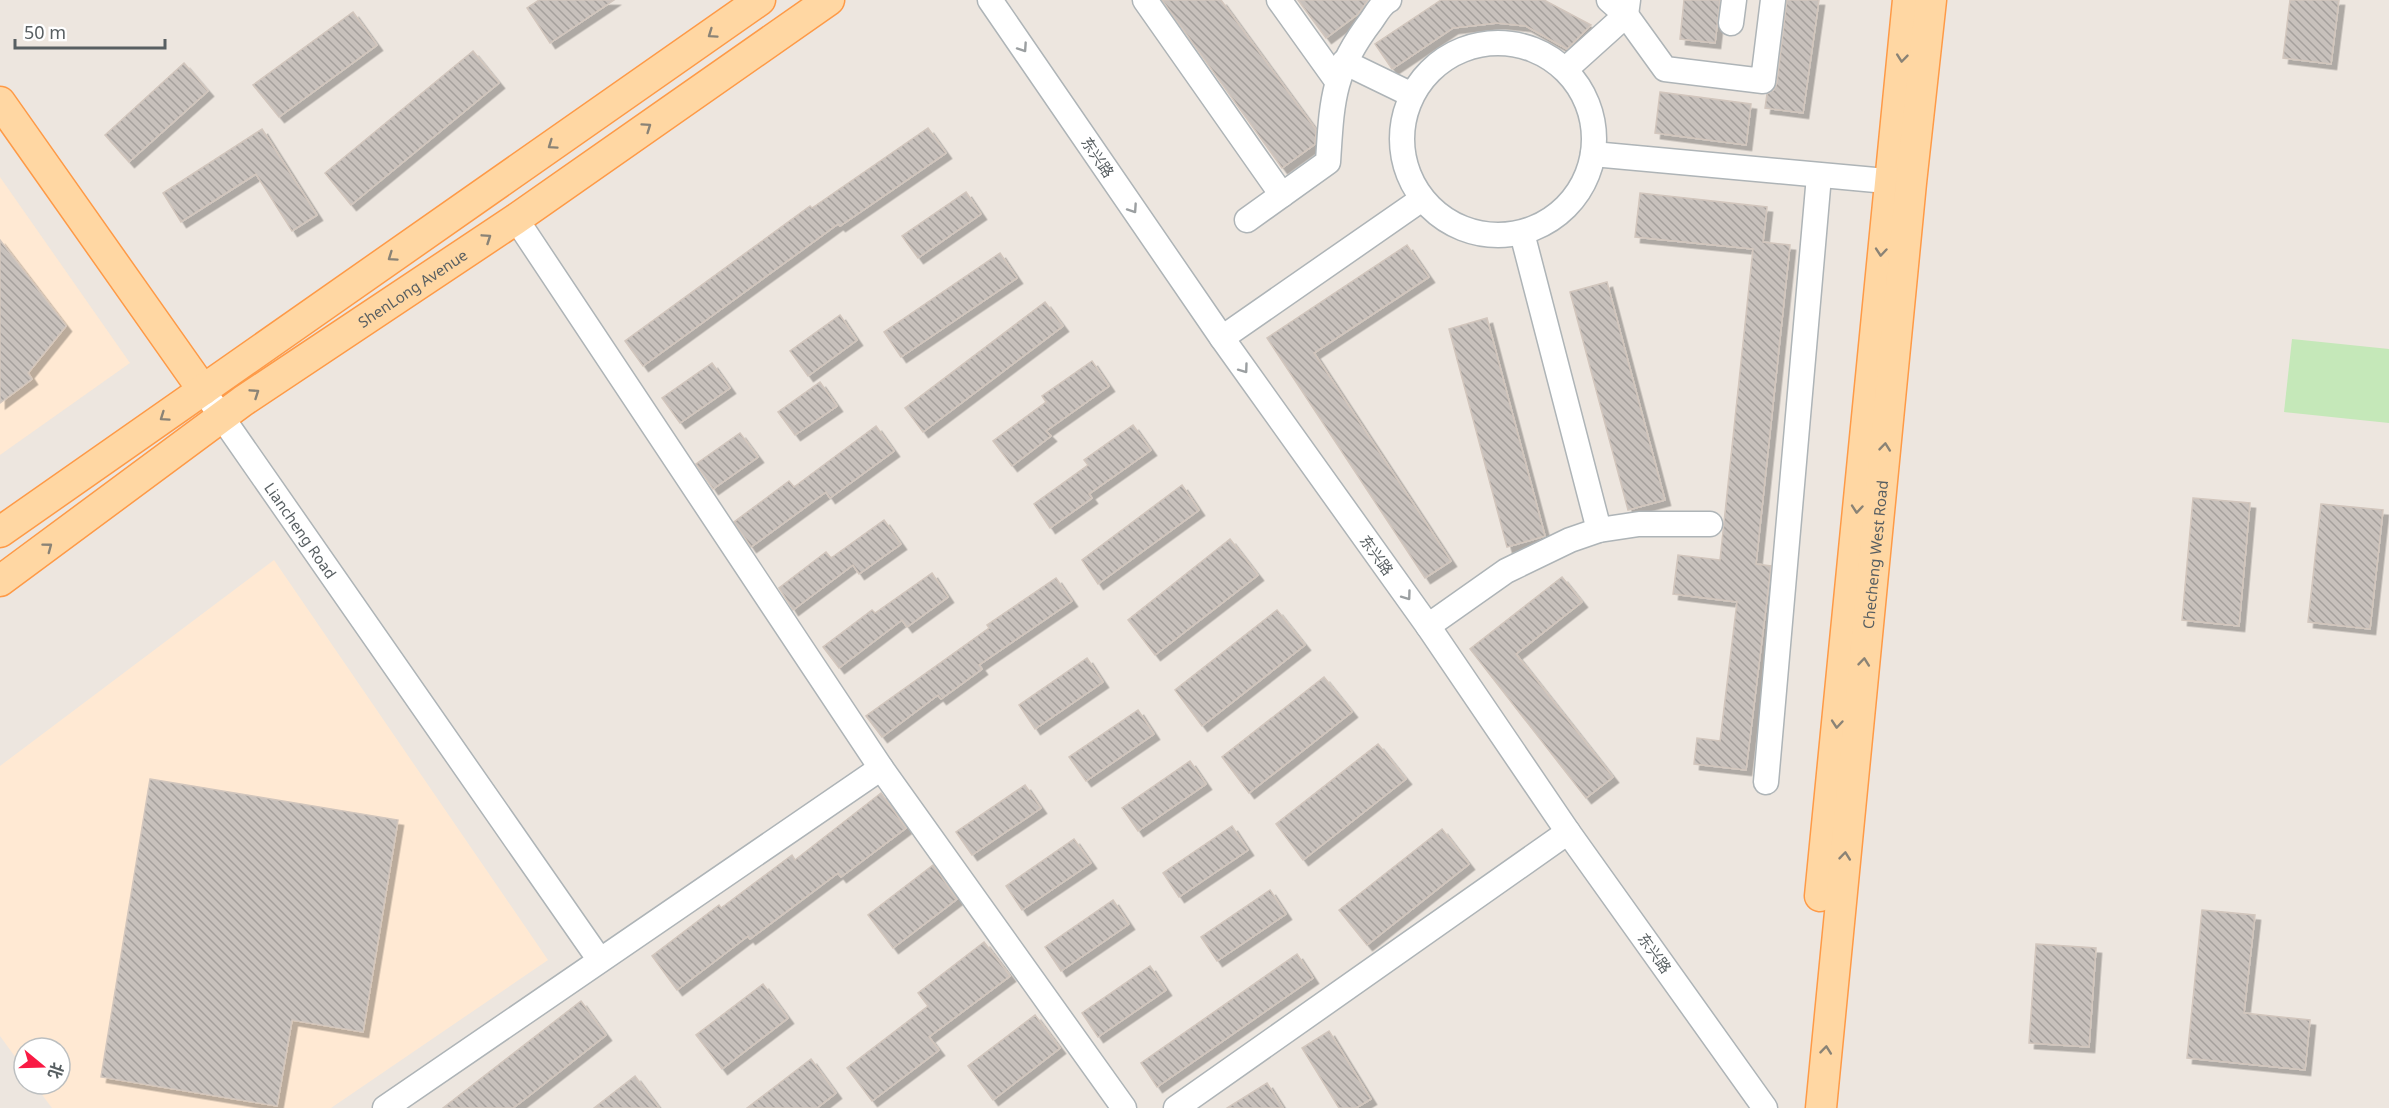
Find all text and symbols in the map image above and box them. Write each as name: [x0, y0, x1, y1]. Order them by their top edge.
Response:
scale bar: [15, 12, 165, 50]
text: 50 m: [24, 20, 66, 44]
one-way arrow: [708, 27, 719, 38]
one-way arrow: [1016, 42, 1027, 53]
one-way arrow: [1896, 54, 1908, 63]
one-way arrow: [640, 123, 651, 134]
street label: 东兴路: [1077, 133, 1119, 181]
one-way arrow: [548, 138, 559, 149]
one-way arrow: [1126, 203, 1138, 213]
one-way arrow: [480, 234, 491, 245]
street label: ShenLong Avenue: [354, 244, 471, 332]
one-way arrow: [1875, 248, 1888, 257]
one-way arrow: [388, 250, 399, 261]
one-way arrow: [1237, 363, 1248, 374]
one-way arrow: [248, 389, 259, 400]
one-way arrow: [160, 410, 171, 421]
one-way arrow: [1878, 442, 1891, 451]
street label: Liancheng Road: [260, 478, 341, 582]
street label: Checheng West Road: [1858, 479, 1892, 630]
one-way arrow: [1851, 504, 1864, 513]
street label: 东兴路: [1356, 531, 1398, 579]
one-way arrow: [41, 543, 52, 554]
one-way arrow: [1399, 590, 1410, 601]
one-way arrow: [1857, 657, 1870, 666]
one-way arrow: [1831, 719, 1844, 729]
one-way arrow: [1838, 851, 1851, 860]
street label: 东兴路: [1634, 929, 1676, 977]
north arrow: [12, 1036, 72, 1096]
one-way arrow: [1819, 1045, 1832, 1054]
text: 北: [43, 1060, 69, 1082]

